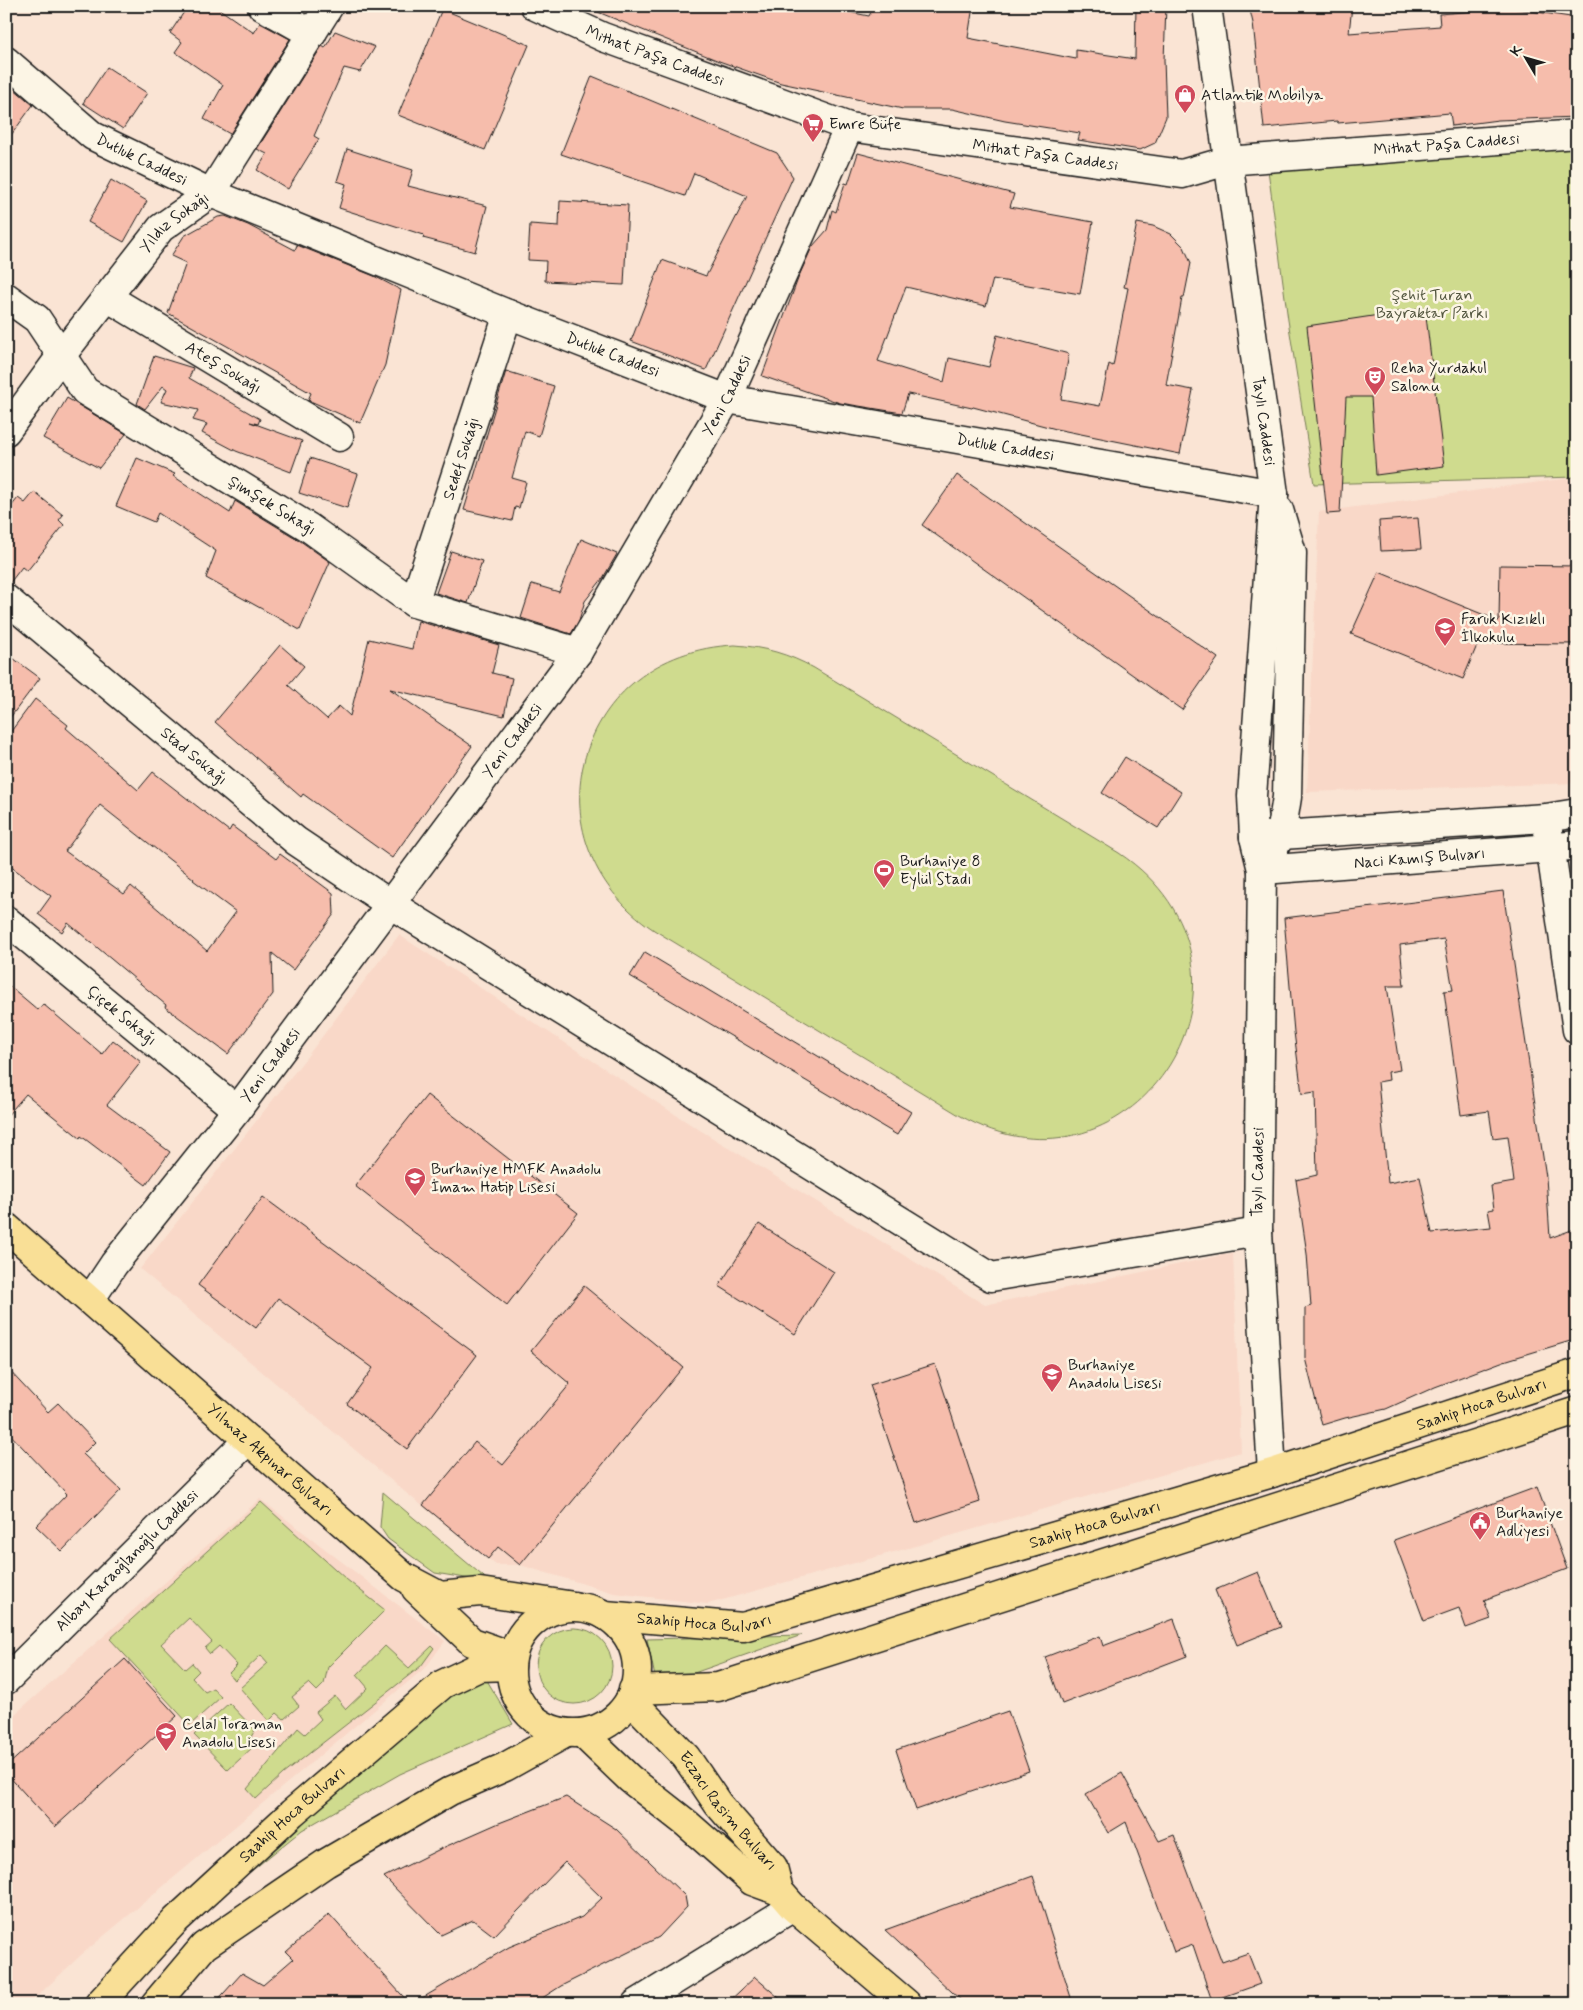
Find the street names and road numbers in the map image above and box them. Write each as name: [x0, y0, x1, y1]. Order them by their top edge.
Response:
street label: Mithat Paşa Caddesi: [582, 20, 728, 91]
street label: Mithat Paşa Caddesi: [1373, 128, 1521, 160]
street label: Dutluk Caddesi: [93, 129, 191, 190]
street label: Mithat Paşa Caddesi: [971, 134, 1120, 175]
street label: Yıldız Sokağı: [135, 187, 213, 257]
street label: Dutluk Caddesi: [563, 327, 663, 382]
street label: Ateş Sokağı: [181, 336, 265, 398]
street label: Yeni Caddesi: [697, 352, 756, 440]
street label: Taylı Caddesi: [1247, 375, 1281, 467]
street label: Sedef Sokağı: [438, 414, 484, 503]
street label: Dutluk Caddesi: [955, 429, 1056, 466]
street label: Şimşek Sokağı: [225, 470, 321, 540]
street label: Yeni Caddesi: [477, 699, 547, 782]
street label: Stad Sokağı: [156, 722, 232, 790]
street label: Naci Kamış Bulvarı: [1353, 843, 1486, 873]
street label: Çiçek Sokağı: [83, 980, 161, 1050]
street label: Yeni Caddesi: [235, 1024, 305, 1107]
street label: Taylı Caddesi: [1247, 1127, 1269, 1217]
street label: Saahip Hoca Bulvarı: [1414, 1373, 1549, 1435]
street label: Yılmaz Akpınar Bulvarı: [203, 1398, 338, 1521]
street label: Albay Karaoğlanoğlu Caddesi: [51, 1484, 203, 1636]
street label: Saahip Hoca Bulvarı: [1027, 1496, 1163, 1554]
street label: Saahip Hoca Bulvarı: [636, 1607, 774, 1638]
street label: Eczacı Rasim Bulvarı: [675, 1746, 782, 1875]
street label: Saahip Hoca Bulvarı: [234, 1761, 350, 1867]

